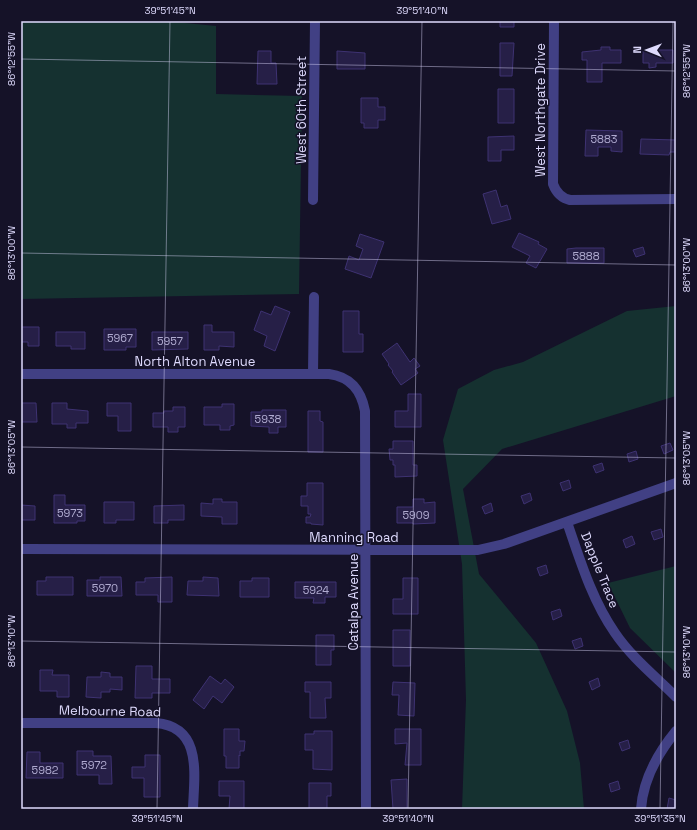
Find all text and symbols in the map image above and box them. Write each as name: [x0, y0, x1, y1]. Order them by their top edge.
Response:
text: 39°51'45"N: [144, 4, 196, 17]
text: 39°51'40"N: [396, 4, 448, 17]
north arrow: [627, 30, 667, 70]
text: 86°12'55"W: [5, 32, 18, 86]
street label: West Northgate Drive: [532, 43, 549, 177]
text: 86°12'55"W: [680, 44, 693, 98]
text: N: [630, 46, 644, 54]
street label: West 60th Street: [293, 56, 310, 164]
house number: 5883: [591, 132, 618, 146]
text: 86°13'00"W: [5, 225, 18, 280]
text: 86°13'00"W: [680, 237, 693, 292]
house number: 5888: [572, 249, 600, 263]
house number: 5967: [107, 331, 133, 345]
house number: 5957: [157, 334, 183, 348]
street label: North Alton Avenue: [135, 353, 255, 370]
house number: 5938: [255, 412, 282, 426]
text: 86°13'05"W: [5, 420, 18, 474]
text: 86°13'05"W: [680, 431, 693, 485]
house number: 5973: [57, 506, 83, 520]
house number: 5909: [402, 508, 430, 522]
street label: Manning Road: [309, 529, 399, 546]
street label: Dapple Trace: [577, 529, 623, 611]
street label: Catalpa Avenue: [345, 554, 362, 650]
house number: 5970: [92, 581, 118, 595]
house number: 5924: [303, 583, 329, 597]
text: 86°13'10"W: [5, 615, 18, 667]
text: 86°13'10"W: [680, 626, 693, 678]
street label: Melbourne Road: [59, 702, 161, 720]
house number: 5972: [81, 758, 107, 772]
house number: 5982: [32, 763, 59, 777]
text: 39°51'45"N: [131, 812, 183, 825]
text: 39°51'40"N: [382, 812, 434, 825]
text: 39°51'35"N: [634, 812, 686, 825]

